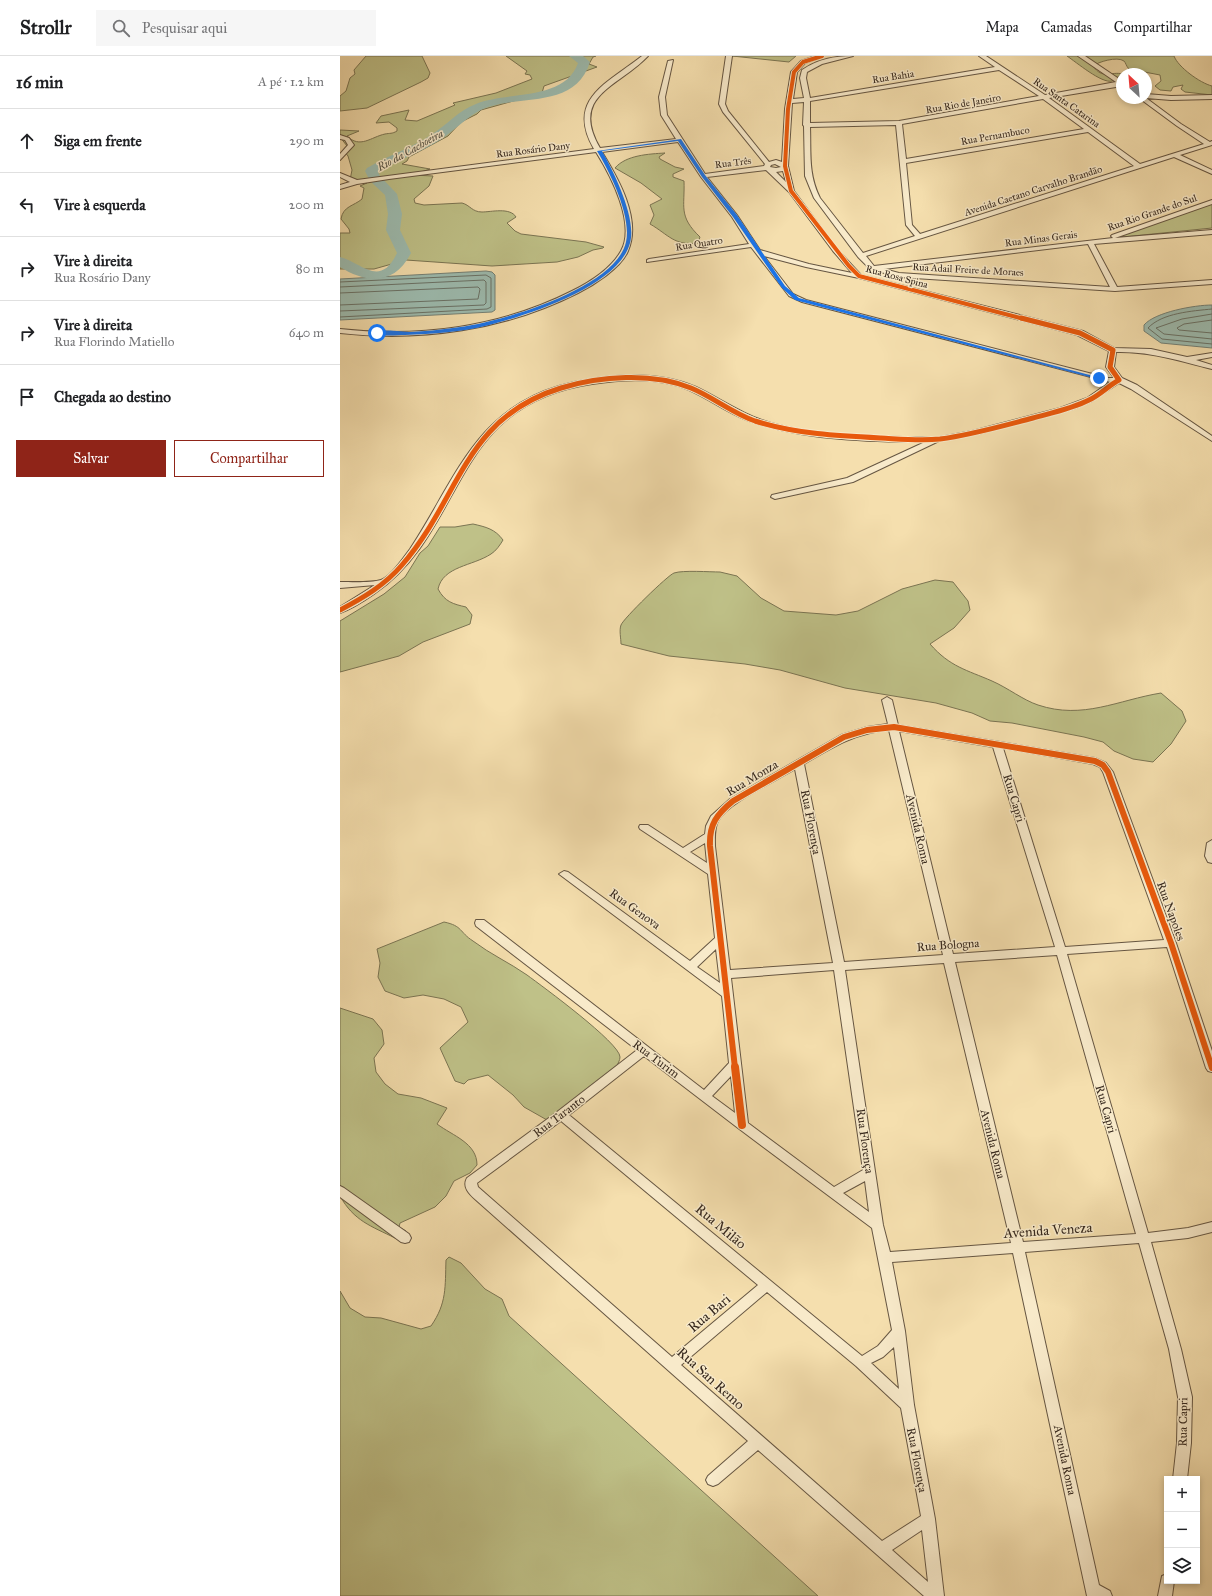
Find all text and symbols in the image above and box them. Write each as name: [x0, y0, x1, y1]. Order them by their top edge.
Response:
search box: [96, 10, 376, 46]
text: Strollr: [20, 16, 72, 39]
icon: search: [110, 17, 132, 39]
text: Pesquisar aqui: [142, 19, 227, 37]
text: Mapa: [985, 19, 1019, 36]
text: Camadas: [1041, 19, 1092, 36]
text: Compartilhar: [1114, 19, 1192, 36]
street label: Rua Bahia: [871, 68, 916, 86]
north arrow: [1116, 68, 1152, 104]
text: 16 min: [16, 72, 63, 93]
text: A pé · 1.2 km: [258, 74, 324, 90]
street label: Rua Santa Catarina: [1031, 75, 1103, 131]
street label: Rua Rio de Janeiro: [925, 91, 1002, 117]
street label: Rua Pernambuco: [960, 124, 1030, 148]
water label: Rio da Cachoeira: [374, 127, 446, 174]
icon: ahead: [16, 130, 38, 152]
text: Siga em frente: [54, 132, 142, 150]
text: 290 m: [289, 133, 324, 149]
street label: Rua Rosário Dany: [495, 139, 571, 160]
street label: Rua Três: [714, 155, 752, 171]
street label: Avenida Caetano Carvalho Brandão: [962, 163, 1104, 219]
street label: Rua Rio Grande do Sul: [1106, 192, 1199, 234]
icon: left: [16, 194, 38, 216]
text: Vire à esquerda: [54, 196, 146, 214]
text: 200 m: [289, 197, 324, 213]
street label: Rua Minas Gerais: [1004, 229, 1078, 249]
street label: Rua Quatro: [675, 234, 724, 254]
text: Vire à direita: [54, 252, 132, 270]
icon: right: [16, 258, 38, 280]
text: 80 m: [296, 261, 324, 277]
street label: Rua Adail Freire de Moraes: [912, 261, 1024, 279]
street label: Rua Rosa Spina: [864, 263, 930, 291]
text: Rua Rosário Dany: [54, 270, 151, 286]
text: Vire à direita: [54, 316, 132, 334]
icon: right: [16, 322, 38, 344]
route start: [368, 324, 386, 342]
text: 640 m: [289, 325, 324, 341]
text: Rua Florindo Matiello: [54, 334, 174, 350]
route end: [1090, 369, 1108, 387]
icon: arrive: [16, 386, 38, 408]
text: Chegada ao destino: [54, 388, 171, 406]
button: Salvar: [16, 440, 166, 477]
button: Compartilhar: [174, 440, 324, 477]
street label: Rua Monza: [724, 757, 781, 799]
street label: Rua Capri: [1000, 772, 1028, 824]
street label: Rua Florença: [798, 788, 824, 856]
street label: Avenida Roma: [903, 792, 933, 866]
street label: Rua Napoles: [1154, 879, 1188, 943]
street label: Rua Genova: [607, 886, 664, 933]
street label: Rua Bologna: [916, 936, 981, 955]
street label: Rua Turim: [630, 1037, 682, 1081]
street label: Rua Capri: [1092, 1083, 1120, 1135]
street label: Rua Taranto: [530, 1092, 588, 1140]
street label: Avenida Roma: [977, 1107, 1009, 1181]
street label: Rua Florença: [854, 1108, 877, 1175]
street label: Rua Milão: [692, 1200, 750, 1253]
street label: Avenida Veneza: [1002, 1219, 1093, 1242]
street label: Rua Bari: [685, 1291, 734, 1336]
street label: Rua San Remo: [673, 1344, 748, 1413]
street label: Rua Capri: [1176, 1396, 1190, 1447]
street label: Avenida Roma: [1051, 1423, 1079, 1497]
street label: Rua Florença: [904, 1426, 930, 1494]
map controls: [1164, 1476, 1200, 1584]
button: +: [1164, 1476, 1200, 1512]
button: −: [1164, 1512, 1200, 1548]
button: layers: [1164, 1548, 1200, 1584]

